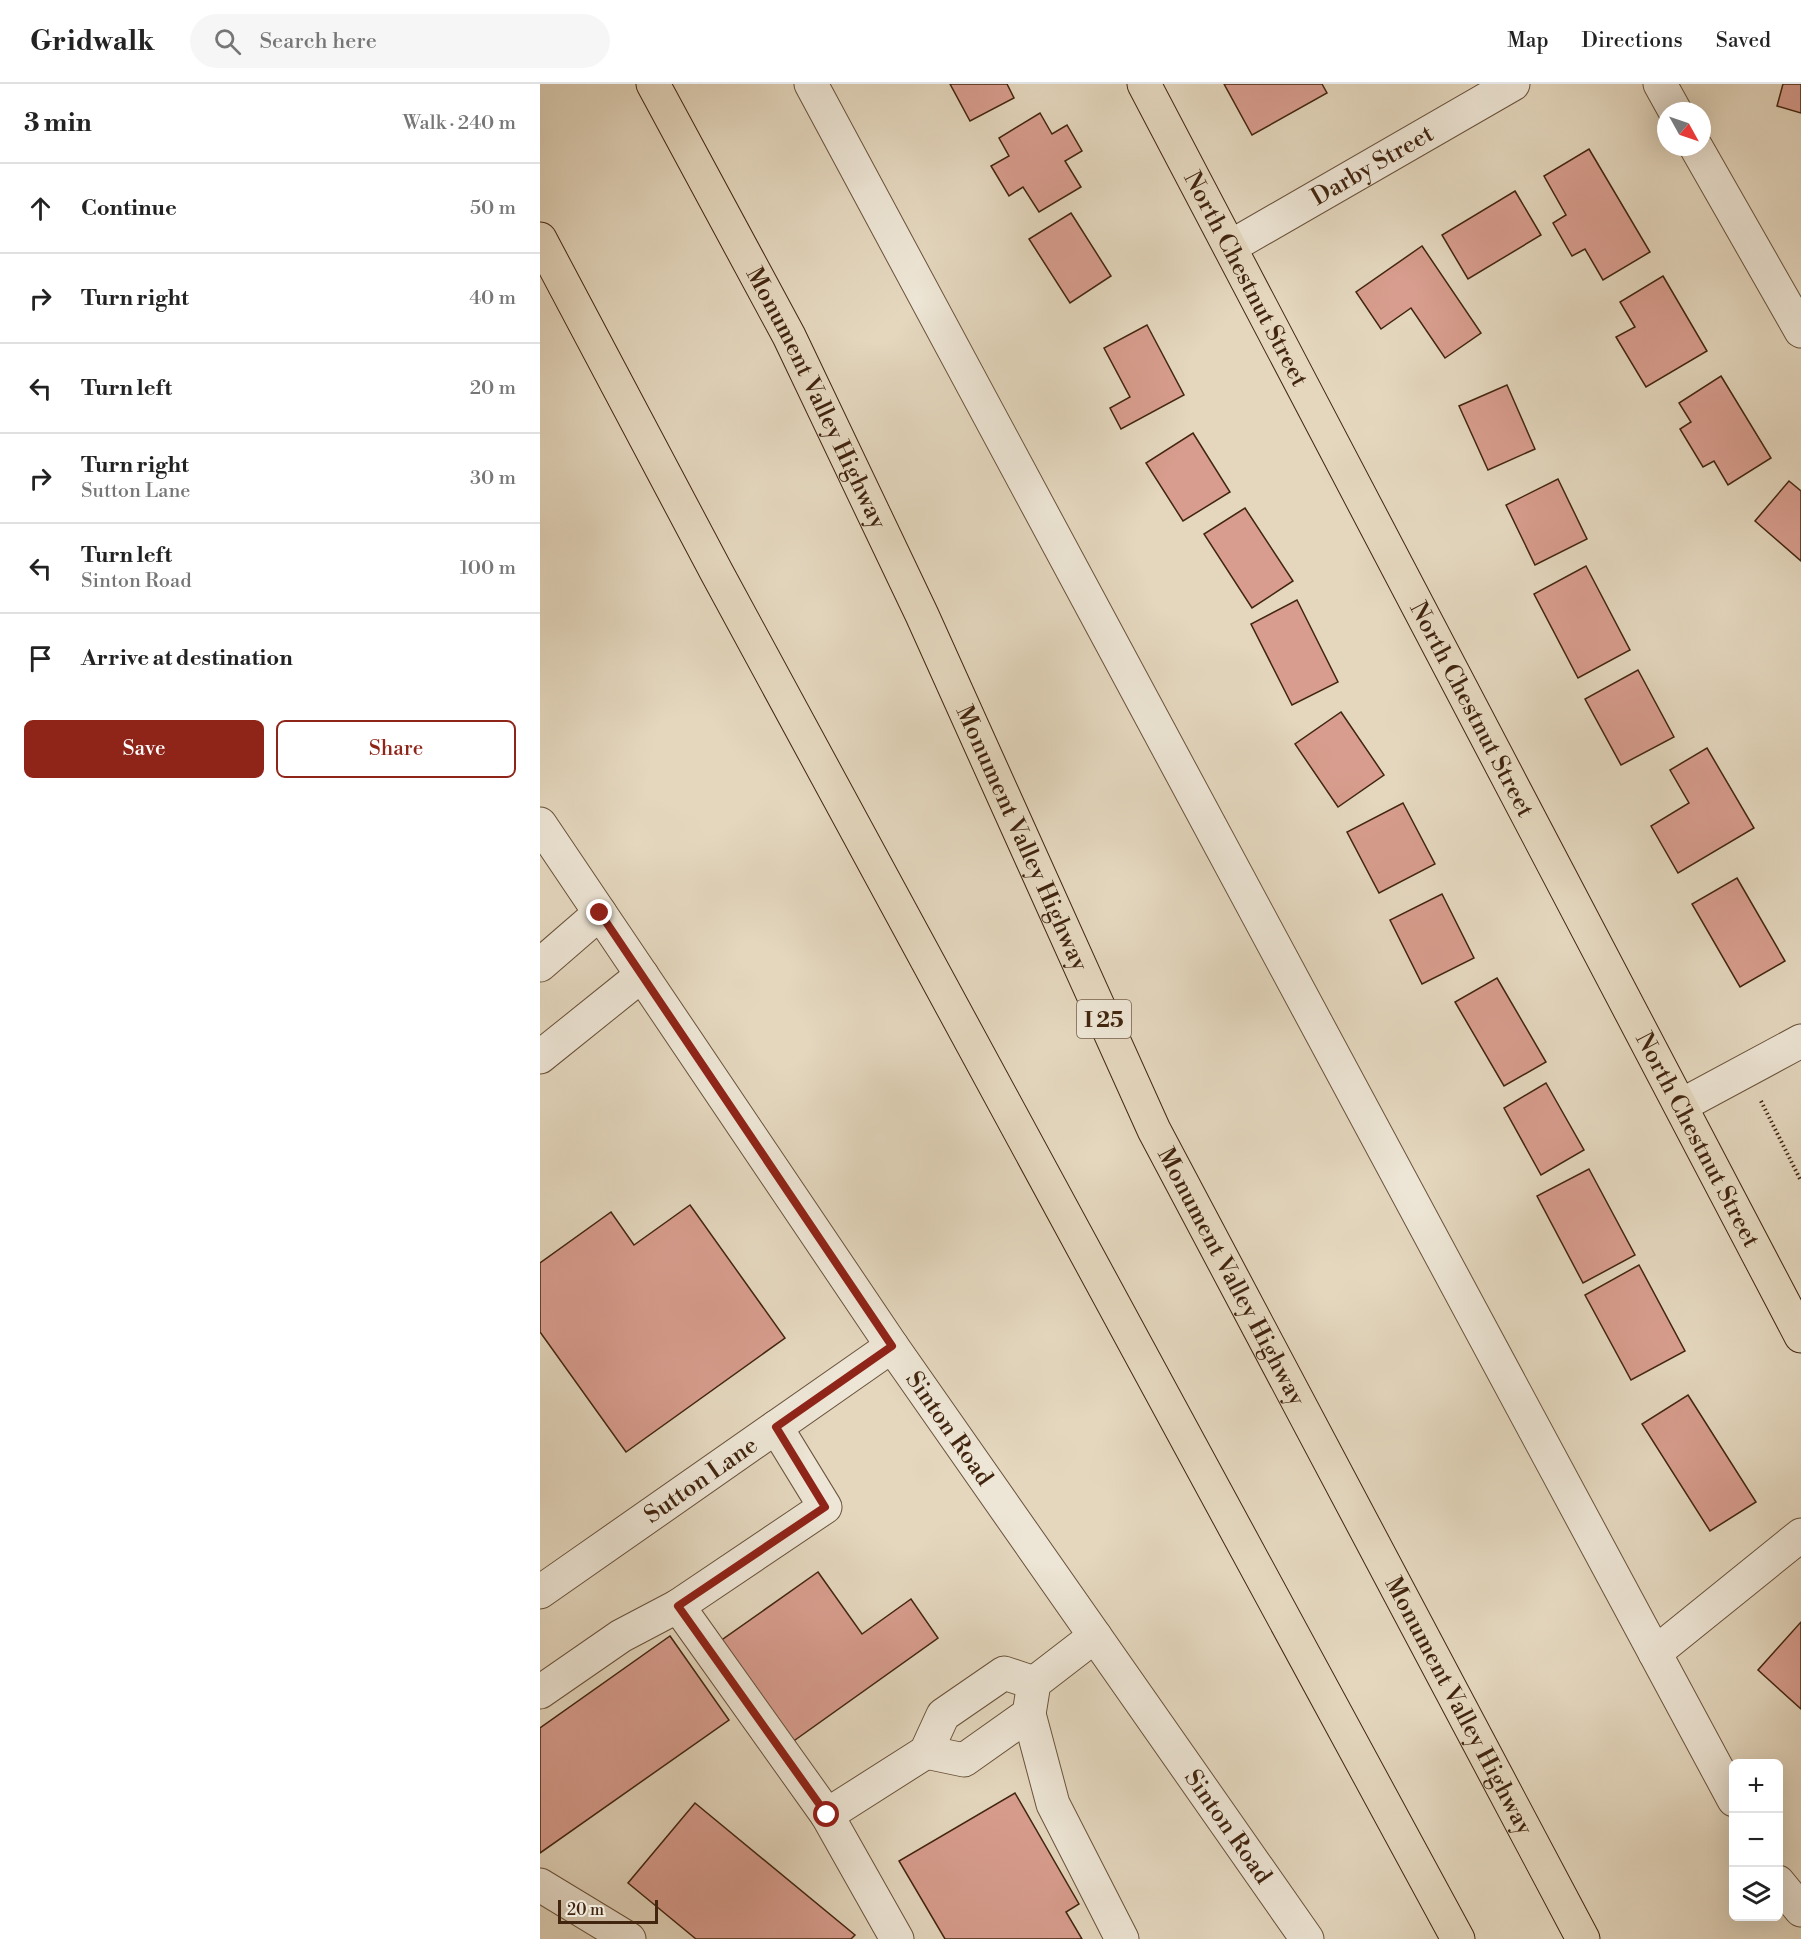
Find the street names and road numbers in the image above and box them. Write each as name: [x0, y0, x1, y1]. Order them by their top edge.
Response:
street label: Darby Street: [1306, 119, 1440, 213]
street label: North Chestnut Street: [1177, 166, 1314, 393]
street label: Monument Valley Highway: [739, 262, 893, 534]
street label: North Chestnut Street: [1402, 597, 1540, 823]
street label: Monument Valley Highway: [949, 701, 1094, 976]
road number: I 25: [1077, 1000, 1131, 1038]
street label: North Chestnut Street: [1628, 1027, 1766, 1253]
street label: Monument Valley Highway: [1150, 1143, 1312, 1411]
street label: Sinton Road: [898, 1366, 999, 1492]
street label: Sutton Lane: [639, 1431, 764, 1530]
street label: Monument Valley Highway: [1378, 1572, 1539, 1841]
street label: Sinton Road: [1177, 1764, 1278, 1890]

